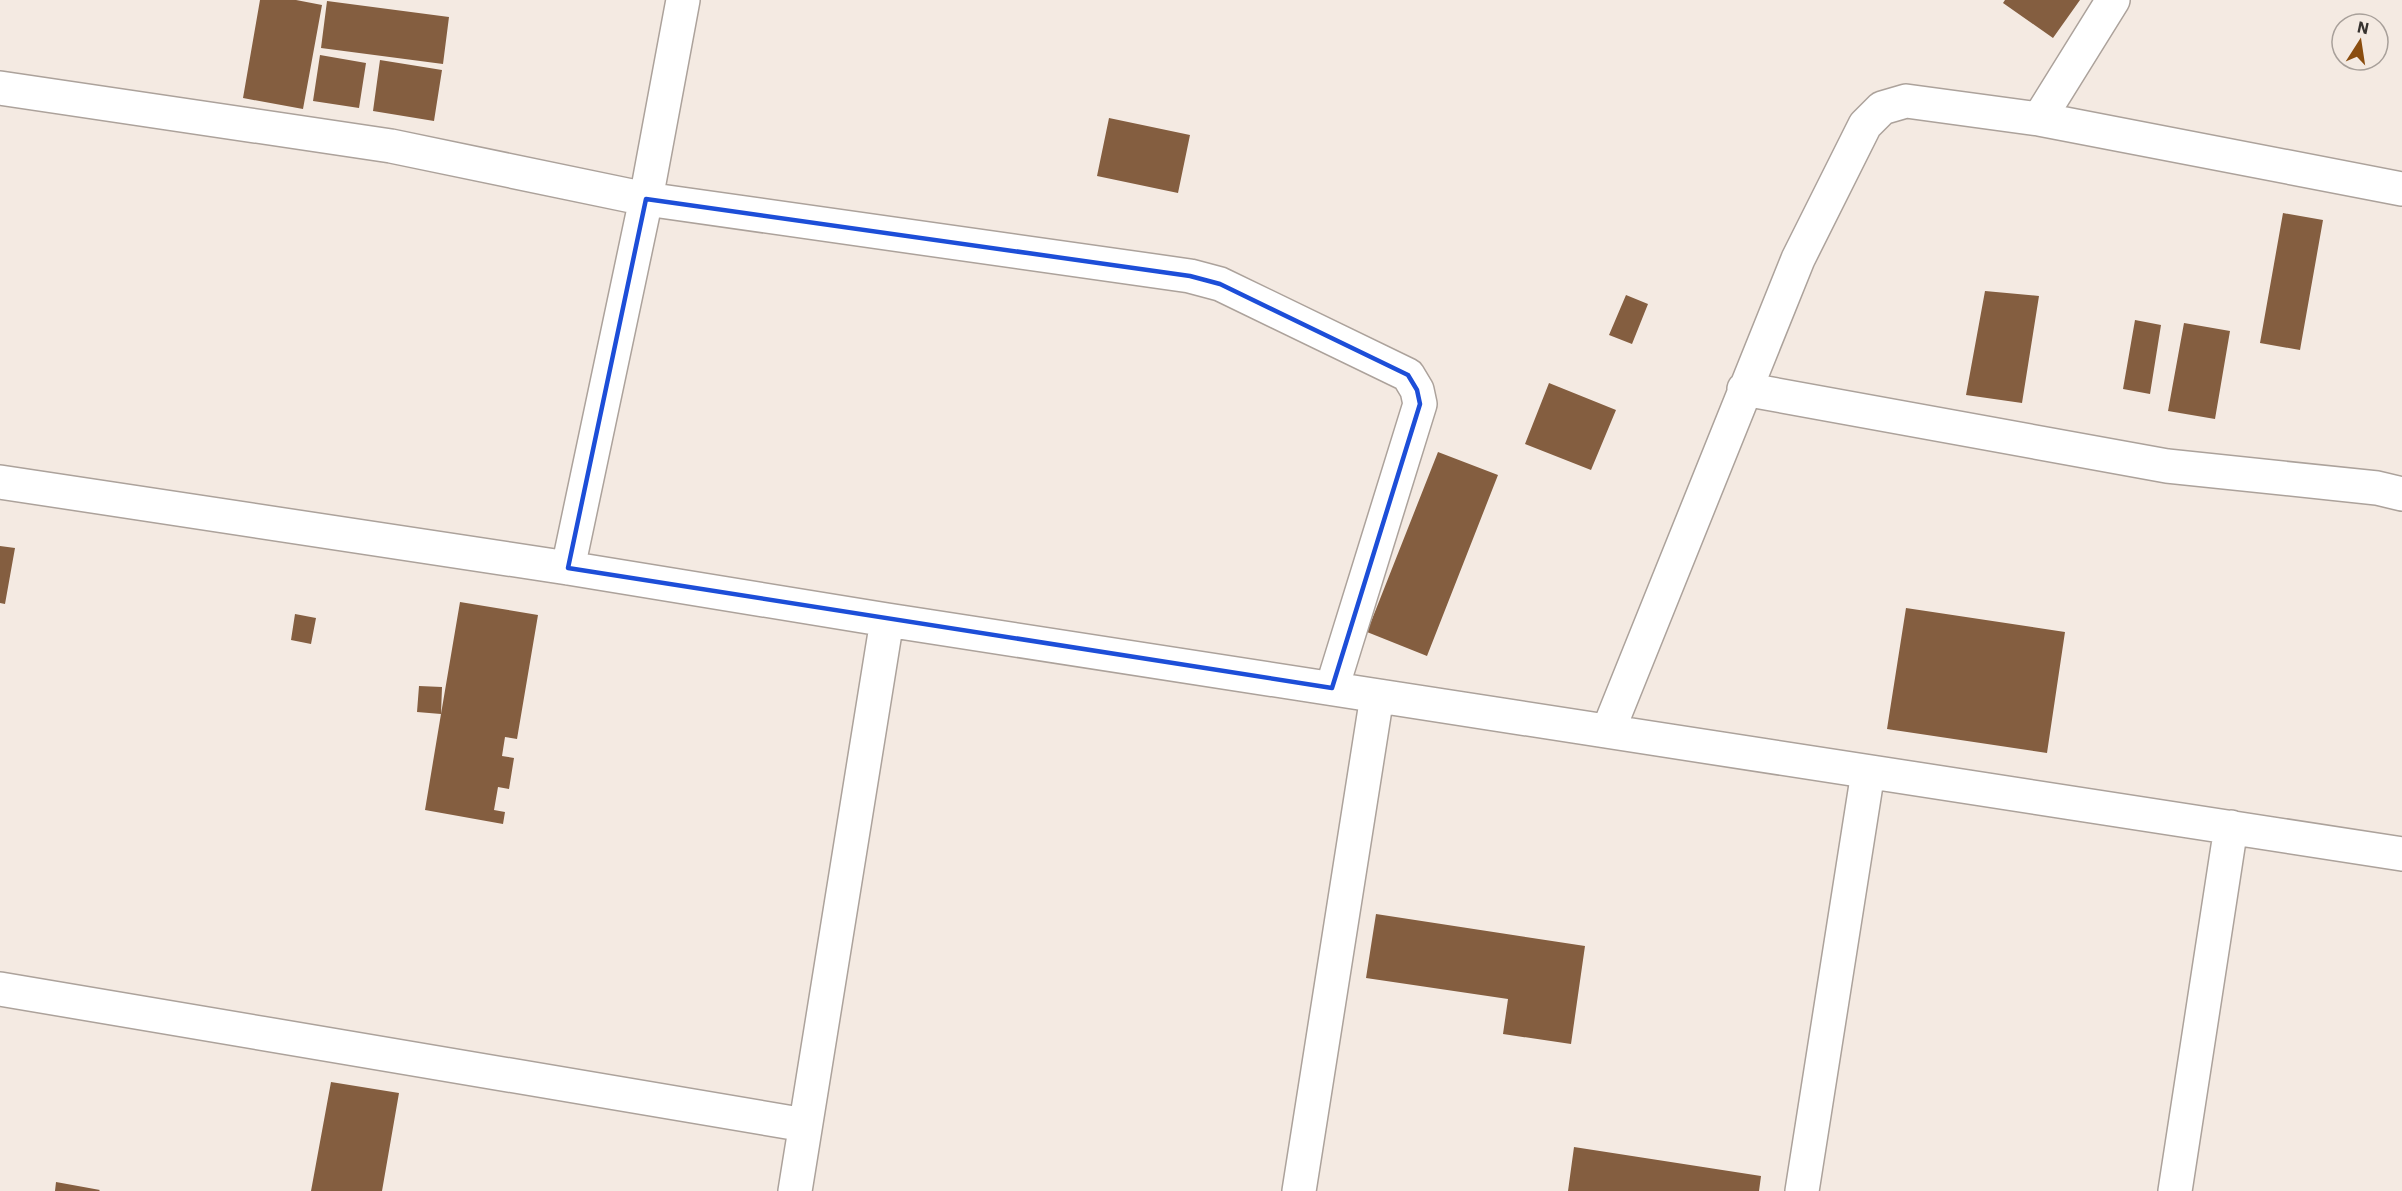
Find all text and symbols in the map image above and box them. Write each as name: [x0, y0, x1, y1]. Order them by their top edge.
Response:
north arrow: [2330, 12, 2390, 72]
text: N: [2355, 16, 2371, 38]

